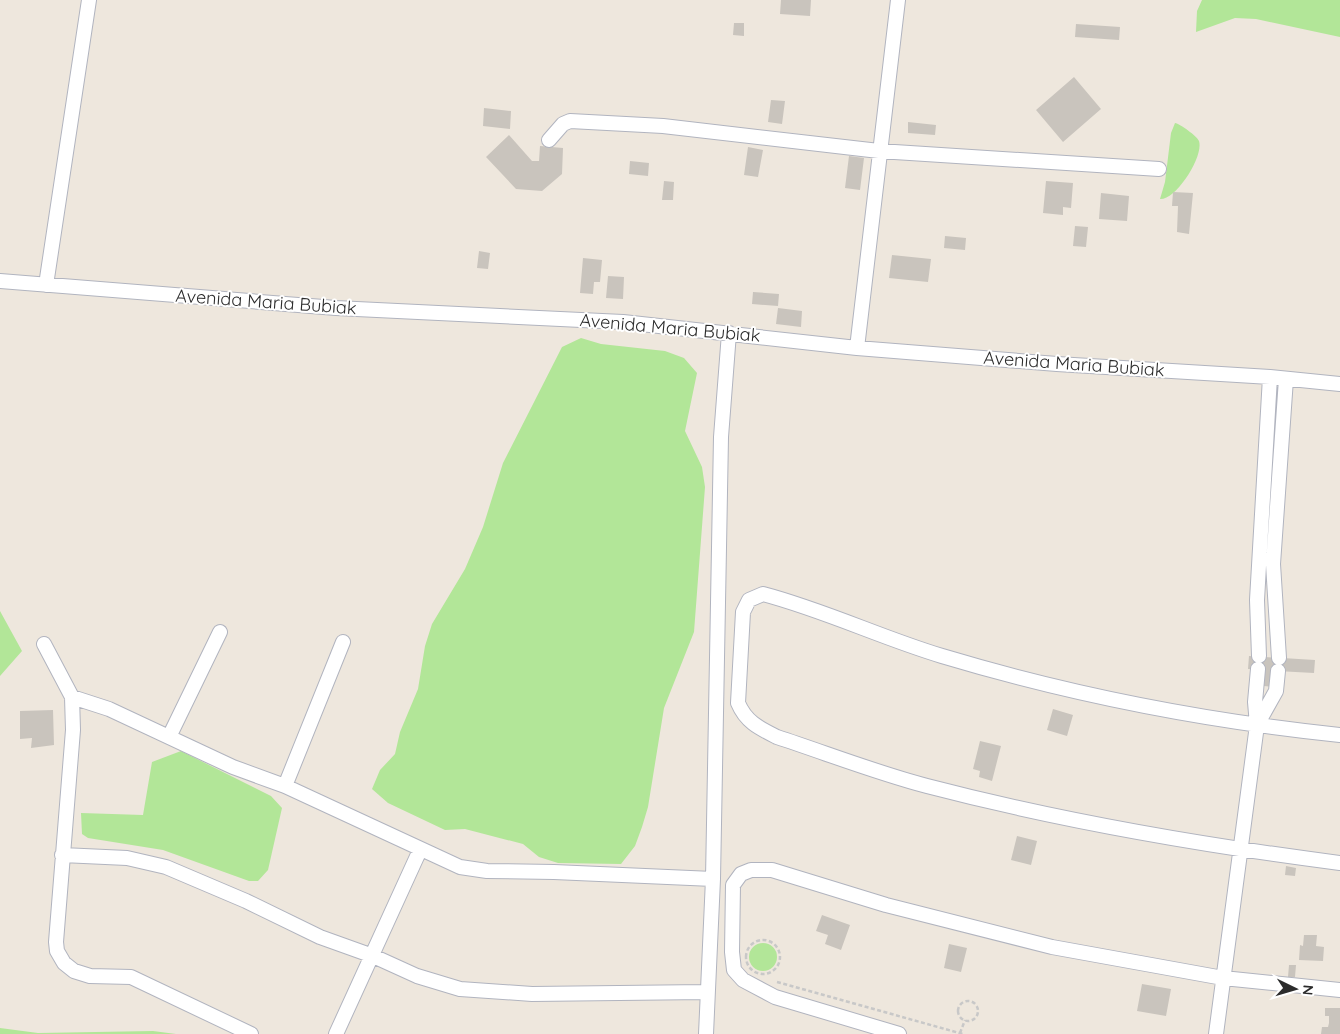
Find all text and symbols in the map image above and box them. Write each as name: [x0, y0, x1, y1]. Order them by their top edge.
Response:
street label: Avenida Maria Bubiak: [175, 284, 357, 319]
street label: Avenida Maria Bubiak: [579, 308, 761, 347]
street label: Avenida Maria Bubiak: [983, 346, 1165, 381]
north arrow: [1270, 964, 1320, 1014]
text: N: [1299, 984, 1317, 996]

